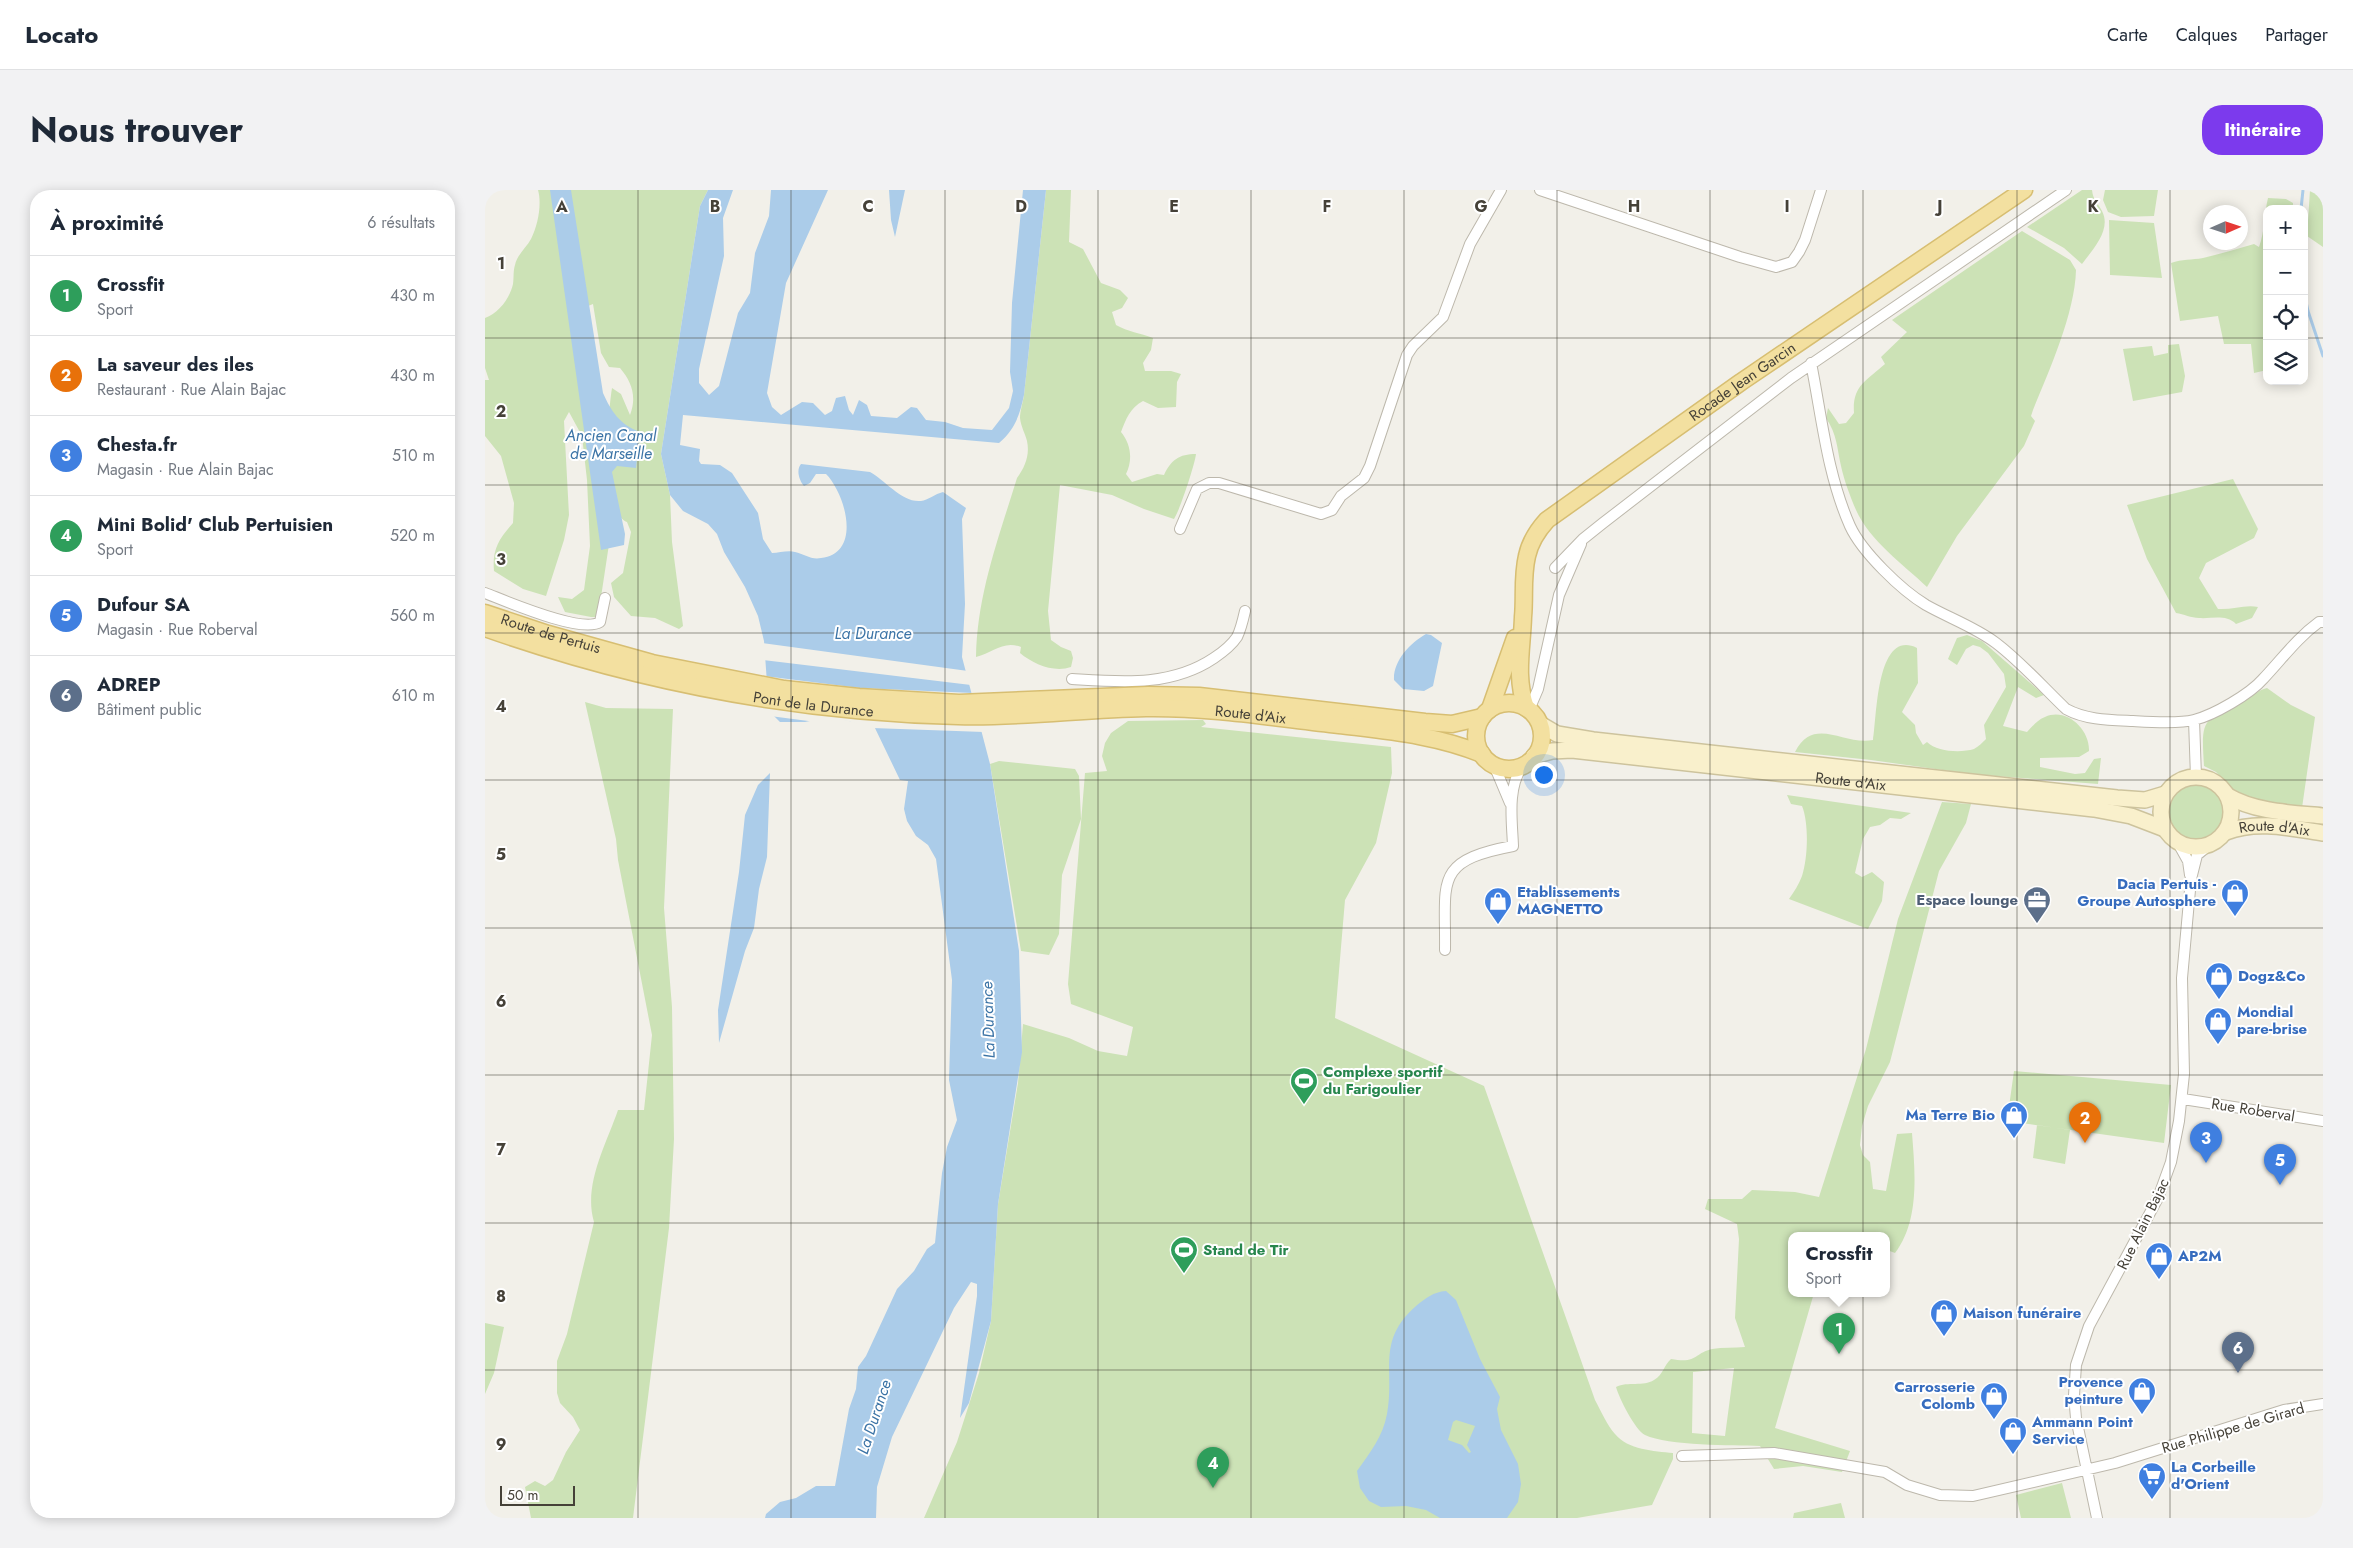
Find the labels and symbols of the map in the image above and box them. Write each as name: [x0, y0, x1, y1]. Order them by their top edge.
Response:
text: A: [555, 195, 568, 218]
text: B: [710, 195, 720, 218]
text: C: [862, 195, 874, 218]
text: D: [1015, 195, 1027, 218]
text: E: [1169, 195, 1179, 218]
text: F: [1323, 195, 1331, 218]
text: G: [1474, 195, 1488, 218]
text: H: [1628, 195, 1640, 218]
text: I: [1784, 195, 1790, 218]
text: J: [1934, 195, 1943, 218]
text: K: [2087, 195, 2099, 218]
north arrow: [2203, 205, 2248, 250]
text: 1: [497, 252, 505, 275]
street label: Rocade Jean Garcin: [1685, 337, 1800, 427]
text: 2: [496, 400, 506, 423]
water label: Ancien Canal de Marseille: [565, 424, 658, 465]
text: 3: [496, 548, 506, 571]
street label: Route de Pertuis: [498, 608, 603, 659]
water label: La Durance: [834, 622, 912, 645]
street label: Pont de la Durance: [752, 686, 875, 723]
text: 4: [495, 695, 507, 718]
street label: Route d'Aix: [1214, 700, 1288, 730]
your location: [1531, 762, 1557, 788]
street label: Route d'Aix: [1814, 767, 1888, 796]
street label: Route d'Aix: [2237, 815, 2312, 842]
text: 5: [496, 843, 506, 866]
place label: Dacia Pertuis - Groupe Autosphere: [2077, 873, 2217, 912]
shop icon: Dacia Pertuis - Groupe Autosphere: [2220, 878, 2250, 917]
place label: Etablissements MAGNETTO: [1517, 881, 1620, 920]
office icon: Espace lounge: [2022, 885, 2052, 924]
shop icon: Etablissements MAGNETTO: [1483, 886, 1513, 925]
place label: Espace lounge: [1916, 889, 2018, 911]
shop icon: Dogz&Co: [2204, 961, 2234, 1000]
place label: Dogz&Co: [2238, 965, 2306, 987]
water label: La Durance: [975, 981, 1001, 1059]
text: 6: [496, 990, 506, 1013]
place label: Mondial pare-brise: [2237, 1001, 2308, 1040]
shop icon: Mondial pare-brise: [2203, 1006, 2233, 1045]
place label: Complexe sportif du Farigoulier: [1323, 1061, 1443, 1100]
sports icon: Complexe sportif du Farigoulier: [1289, 1066, 1319, 1105]
street label: Rue Roberval: [2210, 1093, 2296, 1127]
shop icon: Ma Terre Bio: [1999, 1100, 2029, 1139]
pin: 2: [2069, 1102, 2101, 1143]
place label: Ma Terre Bio: [1905, 1104, 1995, 1126]
pin: 3: [2190, 1122, 2222, 1163]
text: 7: [496, 1138, 506, 1161]
pin: 5: [2264, 1144, 2296, 1185]
street label: Rue Alain Bajac: [2111, 1175, 2175, 1273]
sports icon: Stand de Tir: [1169, 1235, 1199, 1274]
place label: Stand de Tir: [1203, 1239, 1290, 1261]
shop icon: AP2M: [2144, 1241, 2174, 1280]
place label: AP2M: [2177, 1245, 2222, 1267]
text: 8: [496, 1285, 506, 1308]
shop icon: Maison funéraire: [1929, 1298, 1959, 1337]
place label: Maison funéraire: [1963, 1302, 2082, 1324]
pin: 1: [1823, 1313, 1855, 1354]
pin: 6: [2222, 1332, 2254, 1373]
place label: Provence peinture: [2058, 1371, 2123, 1410]
place label: Carrosserie Colomb: [1894, 1376, 1975, 1415]
shop icon: Provence peinture: [2127, 1376, 2157, 1415]
water label: La Durance: [851, 1377, 897, 1457]
shop icon: Carrosserie Colomb: [1979, 1381, 2009, 1420]
street label: Rue Philippe de Girard: [2159, 1397, 2307, 1459]
place label: Ammann Point Service: [2031, 1411, 2133, 1450]
shop icon: Ammann Point Service: [1998, 1416, 2028, 1455]
text: 9: [496, 1433, 506, 1456]
pin: 4: [1197, 1447, 1229, 1488]
place label: La Corbeille d'Orient: [2171, 1456, 2256, 1495]
supermarket icon: La Corbeille d'Orient: [2137, 1461, 2167, 1500]
scale bar: [500, 1483, 575, 1506]

